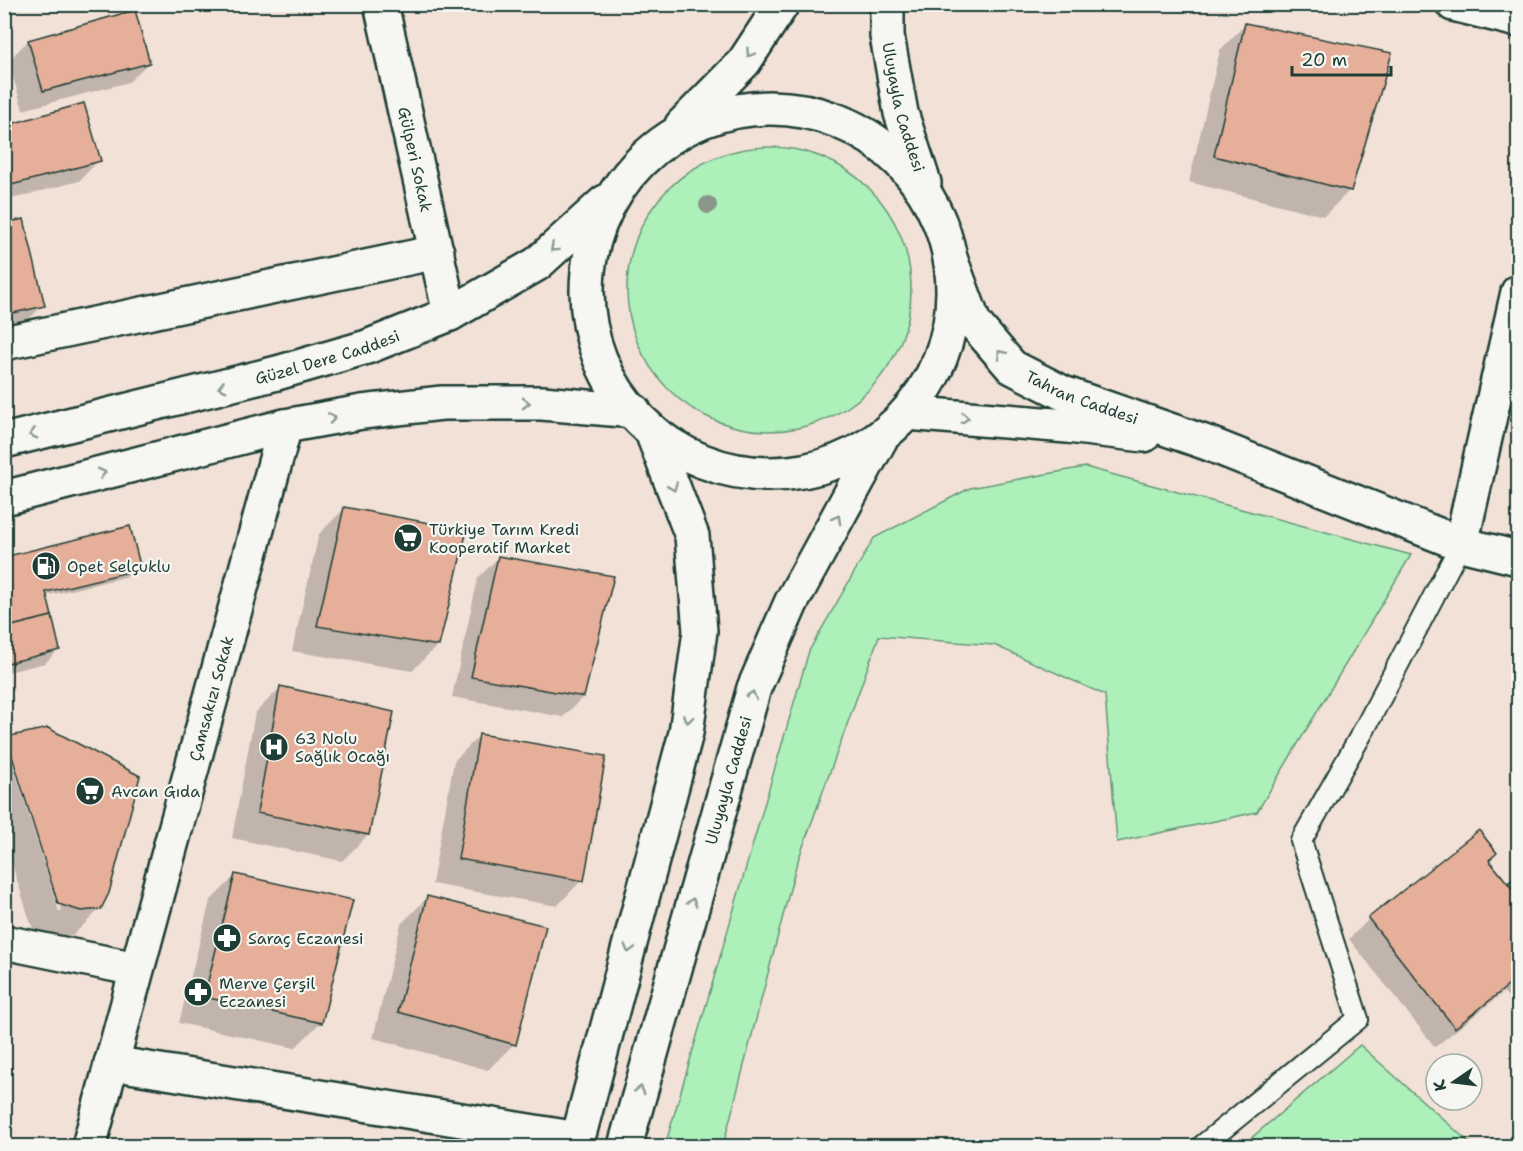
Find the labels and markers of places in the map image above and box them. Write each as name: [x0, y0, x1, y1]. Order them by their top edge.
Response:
place label: Türkiye Tarım Kredi Kooperatif Market: [429, 519, 579, 558]
supermarket icon: Türkiye Tarım Kredi Kooperatif Market: [392, 522, 424, 554]
fuel station icon: Opet Selçuklu: [30, 550, 62, 582]
place label: Opet Selçuklu: [67, 556, 171, 577]
place label: 63 Nolu Sağlık Ocağı: [295, 728, 390, 767]
hospital icon: 63 Nolu Sağlık Ocağı: [258, 731, 290, 763]
supermarket icon: Avcan Gıda: [74, 775, 106, 807]
place label: Avcan Gıda: [111, 781, 200, 802]
pharmacy icon: Saraç Eczanesi: [211, 922, 243, 954]
place label: Saraç Eczanesi: [248, 928, 364, 949]
place label: Merve Çerşil Eczanesi: [219, 973, 315, 1012]
pharmacy icon: Merve Çerşil Eczanesi: [182, 976, 214, 1008]

